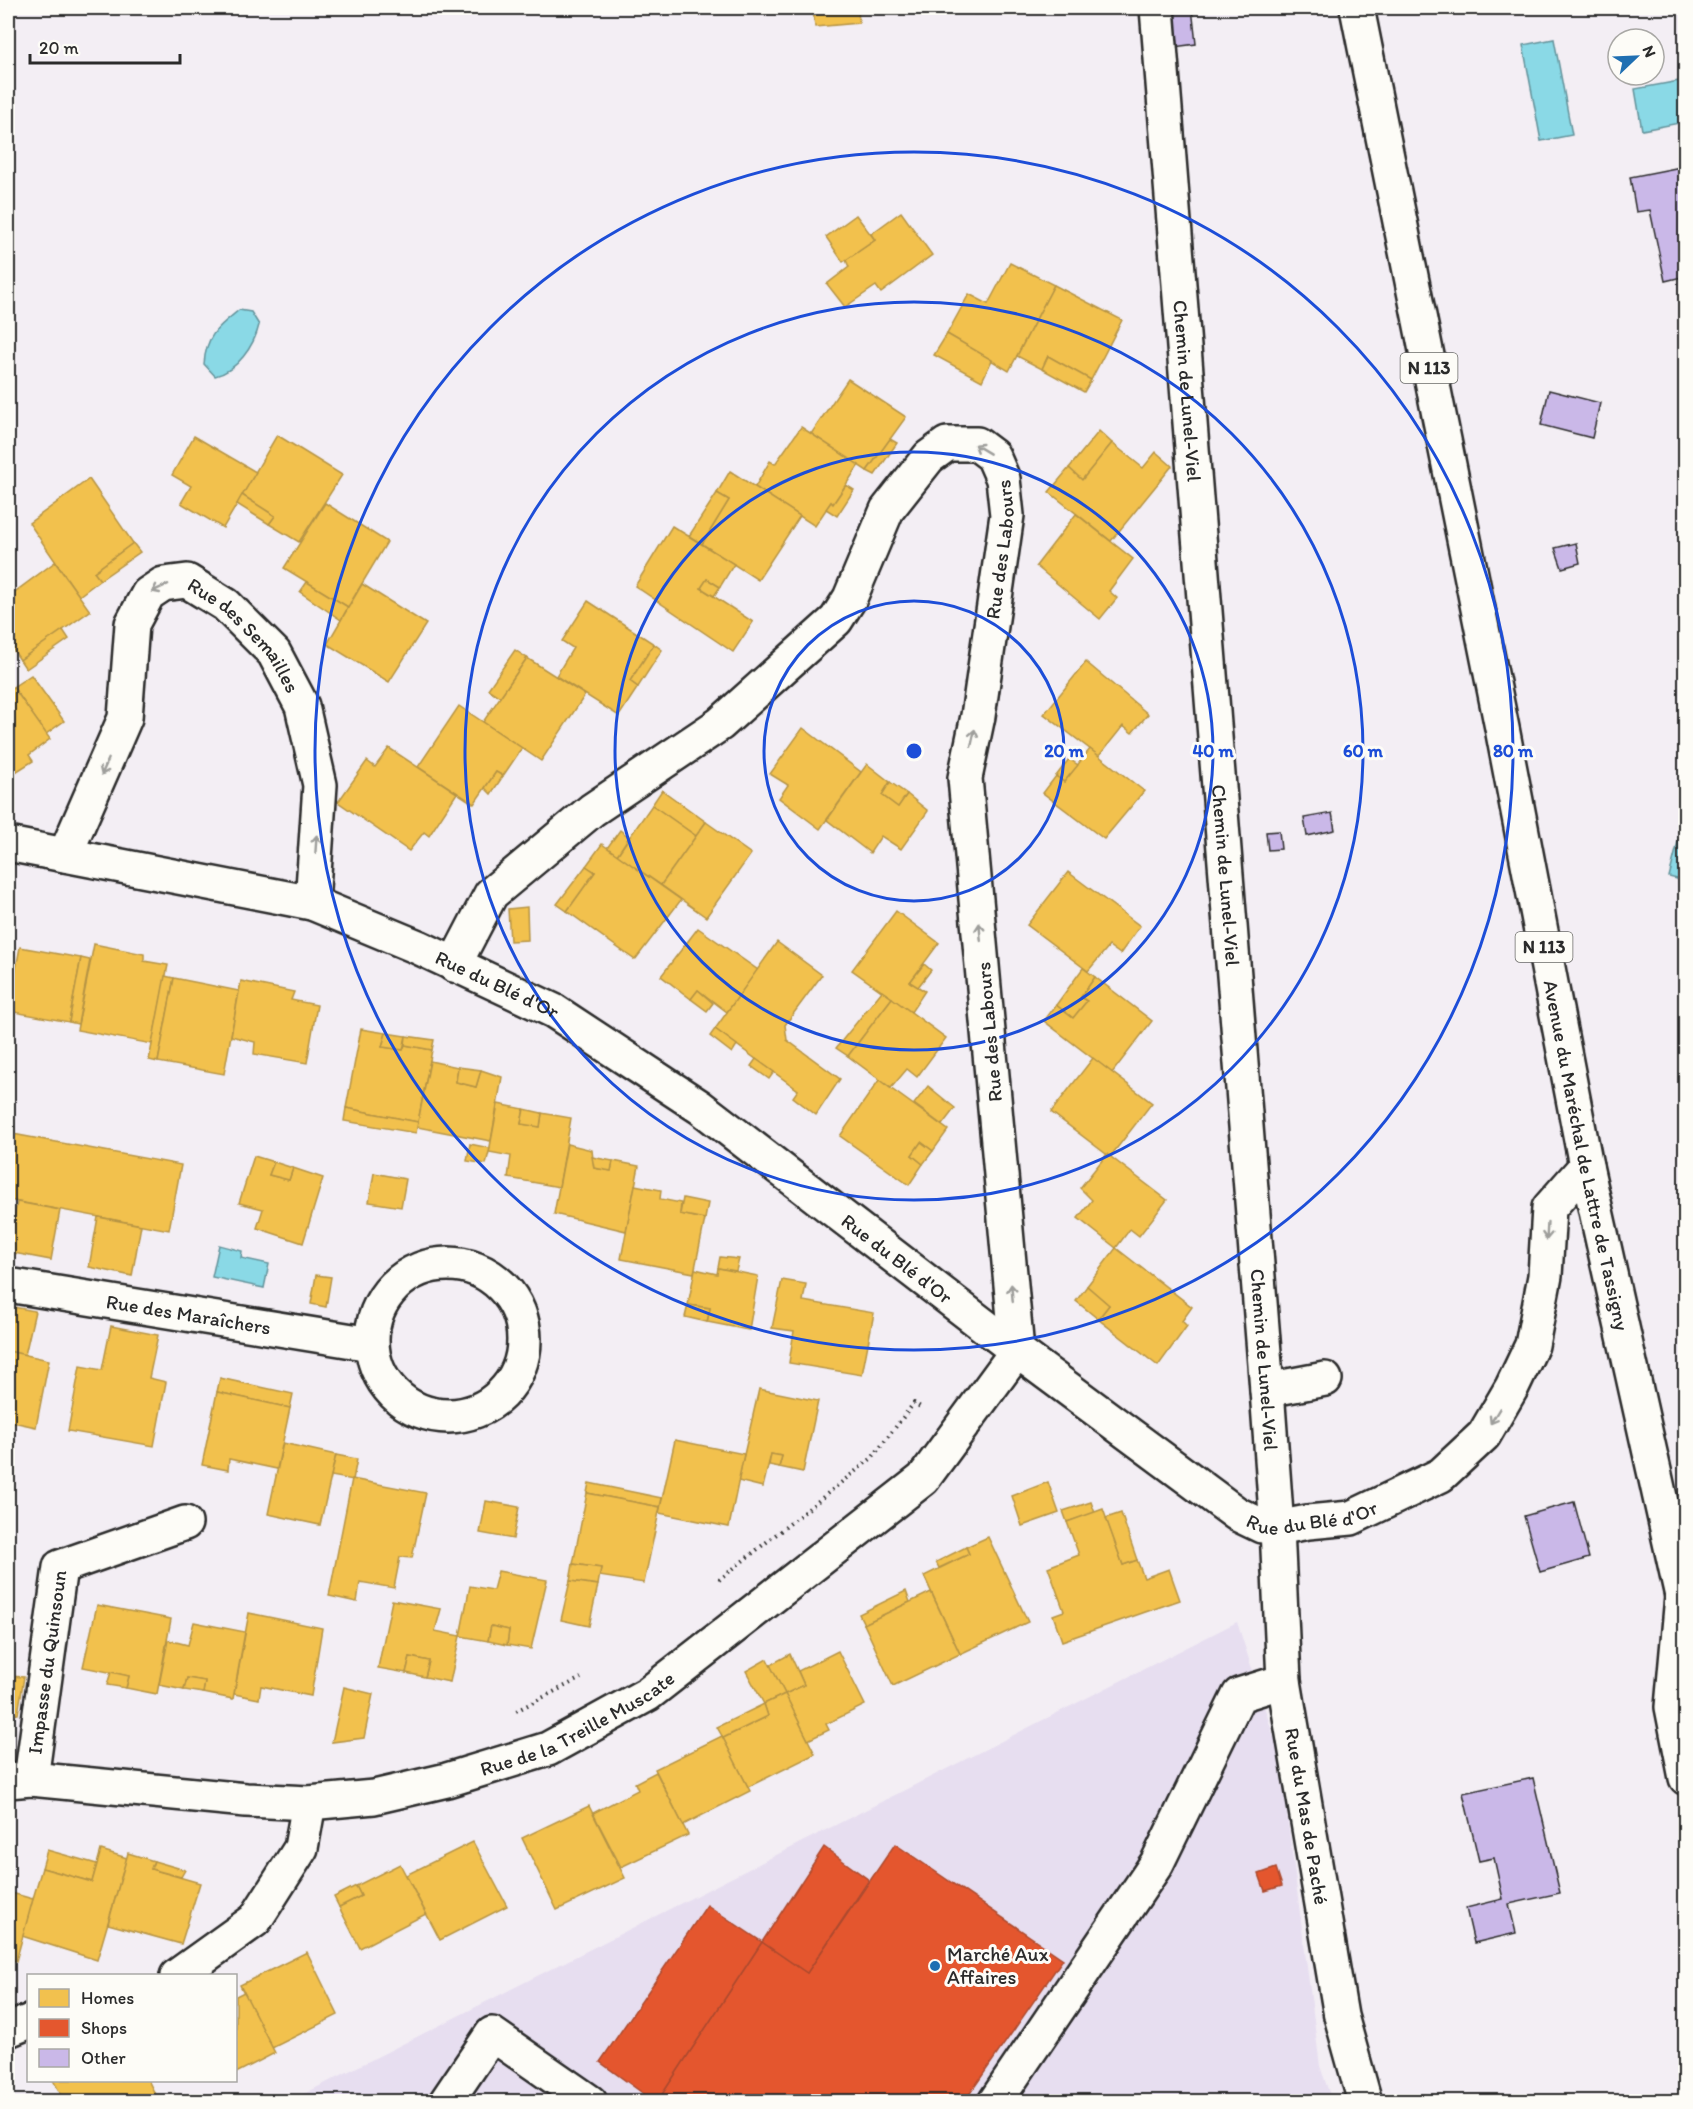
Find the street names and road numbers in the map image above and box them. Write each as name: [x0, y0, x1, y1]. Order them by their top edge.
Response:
street label: Chemin de Lunel-Viel: [1168, 299, 1207, 483]
road number: N 113: [1400, 353, 1458, 383]
street label: Rue des Labours: [980, 478, 1019, 621]
street label: Rue des Semailles: [183, 572, 305, 697]
street label: Chemin de Lunel-Viel: [1207, 783, 1245, 967]
road number: N 113: [1516, 932, 1572, 962]
street label: Rue du Blé d'Or: [432, 945, 564, 1023]
street label: Rue des Labours: [971, 961, 1007, 1103]
street label: Avenue du Maréchal de Lattre de Tassigny: [1539, 978, 1634, 1333]
street label: Rue du Blé d'Or: [837, 1208, 957, 1309]
street label: Chemin de Lunel-Viel: [1245, 1268, 1283, 1452]
street label: Rue des Maraîchers: [105, 1289, 273, 1340]
street label: Rue du Blé d'Or: [1243, 1495, 1381, 1540]
street label: Impasse du Quinsoun: [23, 1568, 72, 1756]
street label: Rue de la Treille Muscate: [477, 1666, 679, 1781]
street label: Rue du Mas de Paché: [1280, 1726, 1334, 1907]

